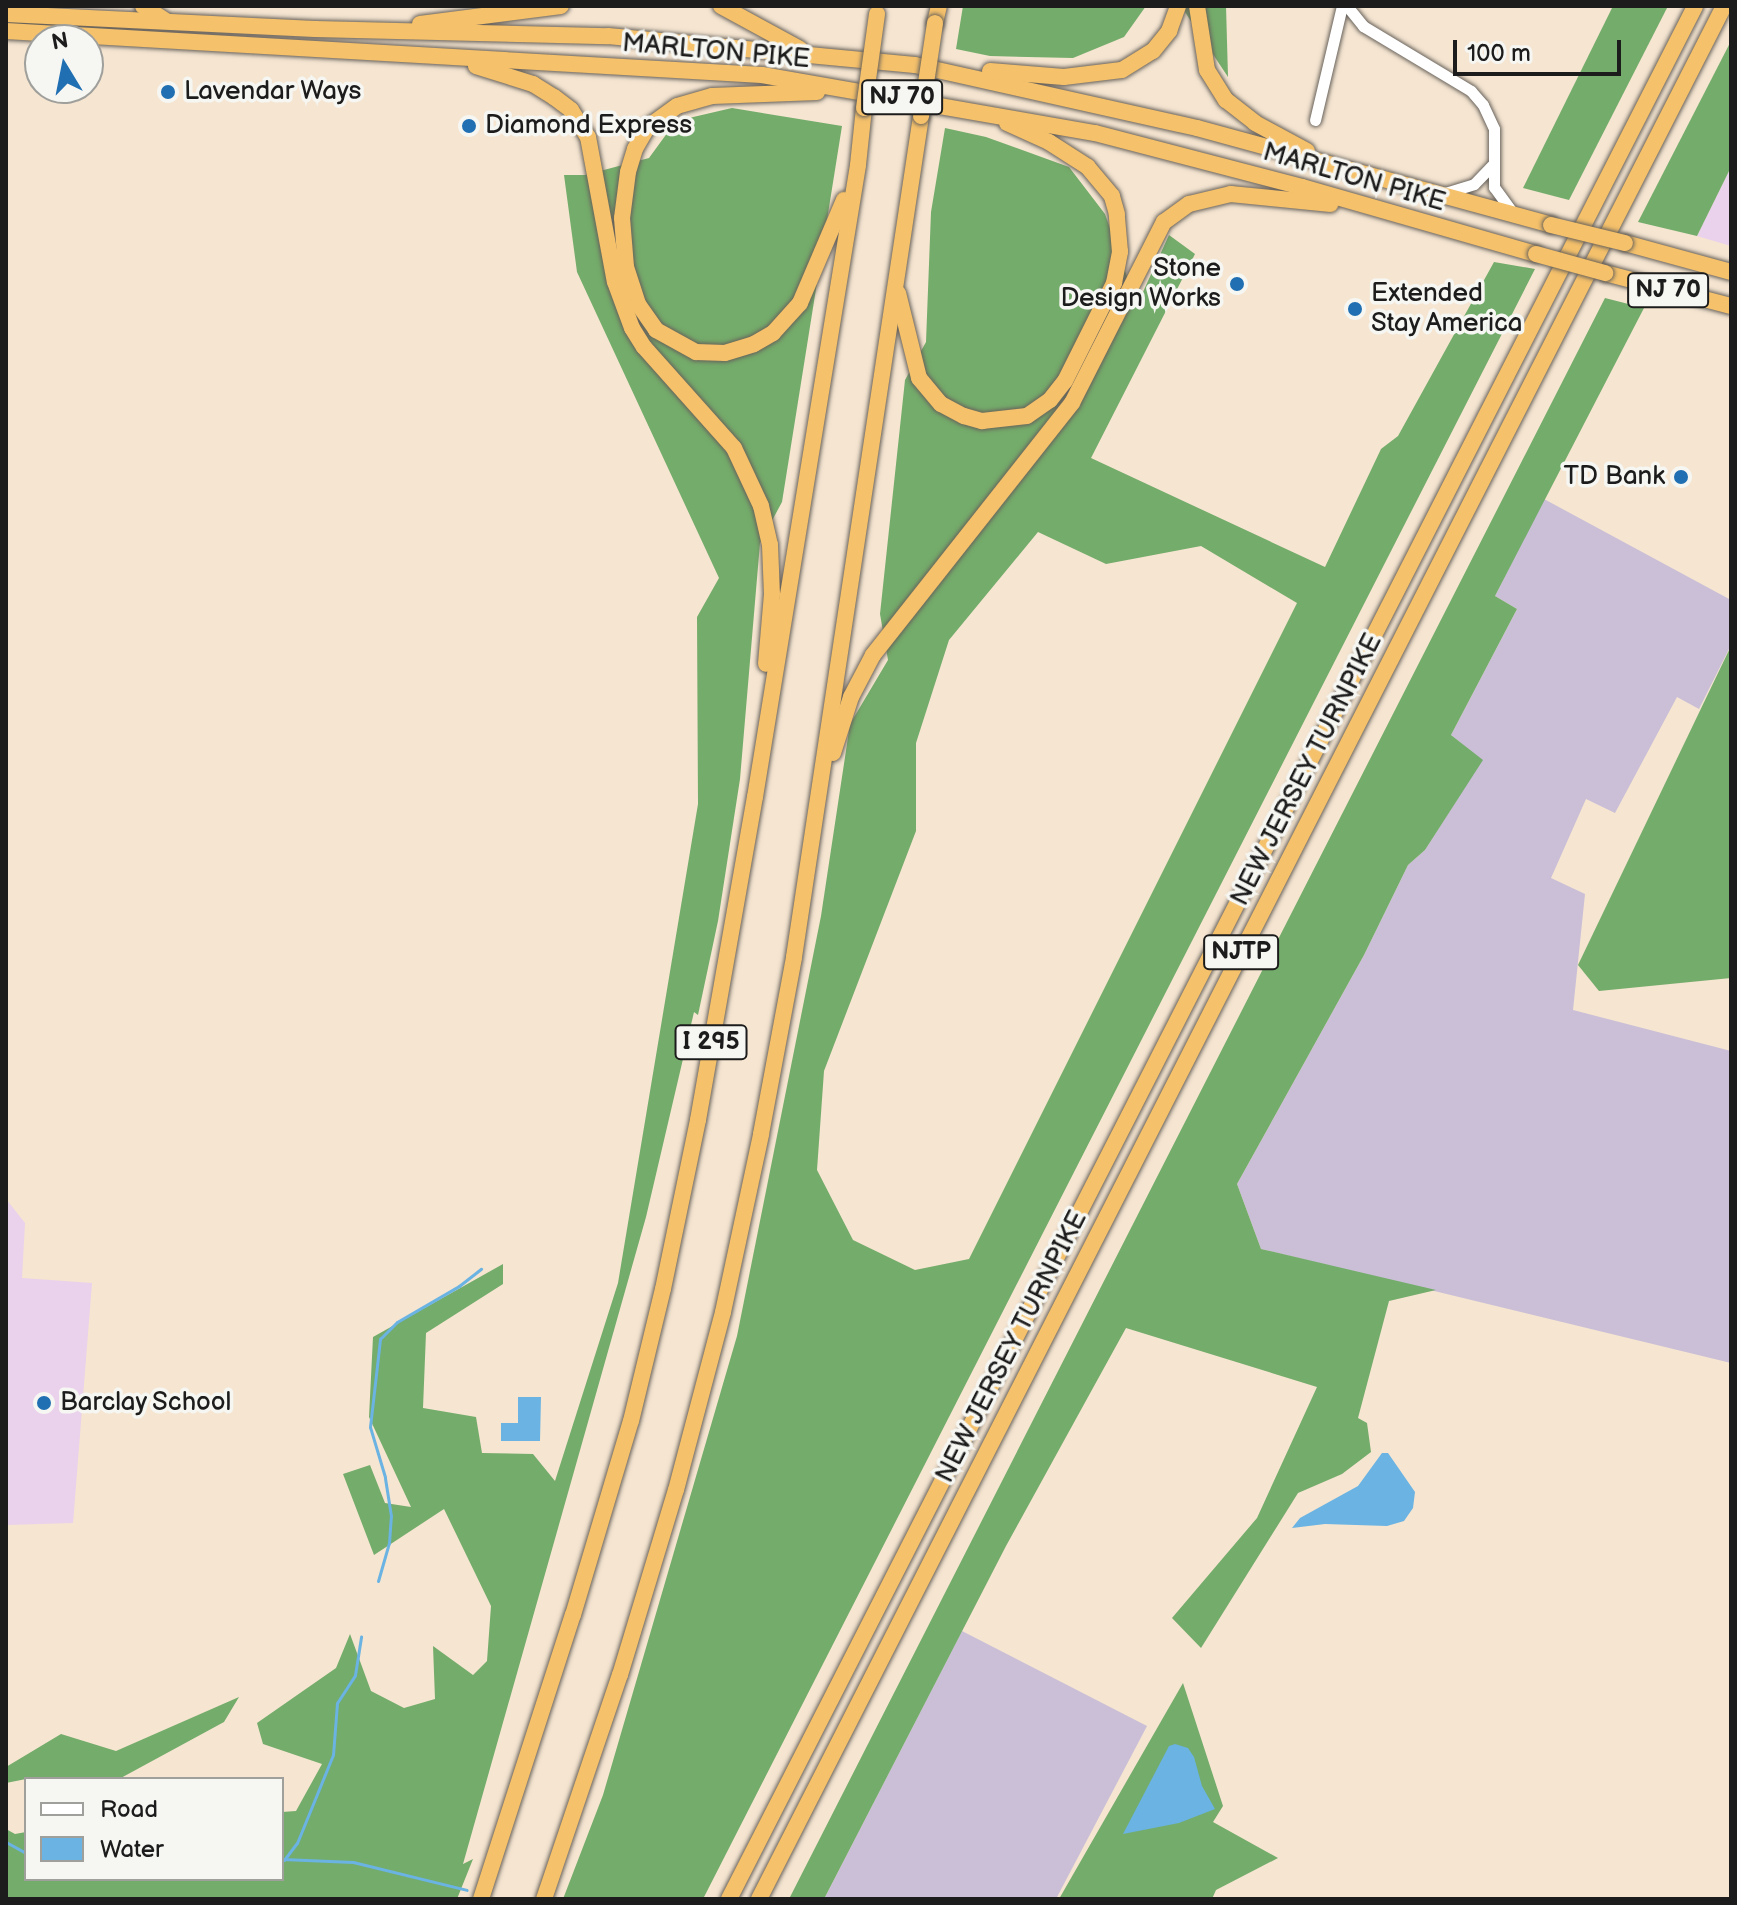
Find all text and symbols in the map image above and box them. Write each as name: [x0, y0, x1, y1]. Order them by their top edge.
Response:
north arrow: [24, 24, 104, 104]
scale bar: [1457, 24, 1625, 74]
text: N: [50, 27, 71, 57]
street label: MARLTON PIKE: [621, 28, 811, 76]
text: 100 m: [1467, 39, 1531, 68]
place label: Lavendar Ways: [184, 76, 362, 108]
road number: NJ 70: [860, 77, 944, 117]
marker: Lavendar Ways: [159, 83, 177, 101]
place label: Diamond Express: [485, 110, 692, 142]
marker: Diamond Express: [460, 117, 478, 135]
street label: MARLTON PIKE: [1259, 137, 1449, 219]
place label: Stone Design Works: [1059, 253, 1221, 314]
road number: NJ 70: [1626, 270, 1710, 310]
marker: Stone Design Works: [1228, 275, 1246, 293]
place label: Extended Stay America: [1371, 278, 1524, 340]
marker: Extended Stay America: [1346, 300, 1364, 318]
place label: TD Bank: [1563, 461, 1665, 493]
marker: TD Bank: [1672, 468, 1690, 486]
street label: NEW JERSEY TURNPIKE: [1224, 628, 1390, 912]
road number: NJTP: [1203, 932, 1279, 972]
road number: I 295: [673, 1022, 749, 1062]
street label: NEW JERSEY TURNPIKE: [929, 1205, 1095, 1489]
place label: Barclay School: [60, 1387, 234, 1419]
marker: Barclay School: [35, 1394, 53, 1412]
legend: [24, 1777, 284, 1881]
text: Road: [100, 1795, 158, 1824]
text: Water: [100, 1835, 164, 1864]

